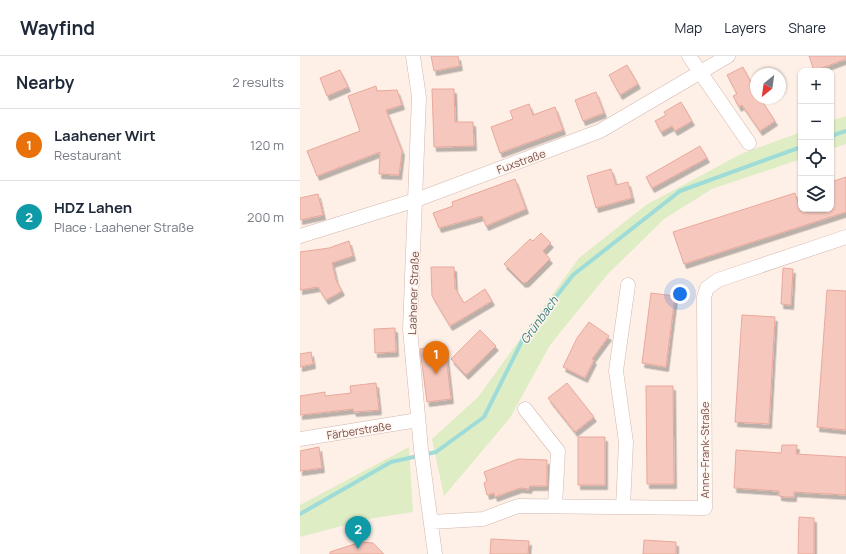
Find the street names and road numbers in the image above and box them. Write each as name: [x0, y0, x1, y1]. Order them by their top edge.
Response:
street label: Fuxstraße: [495, 145, 548, 177]
street label: Laahener Straße: [404, 250, 422, 335]
street label: Anne-Frank-Straße: [697, 401, 712, 498]
street label: Färberstraße: [326, 417, 393, 443]

